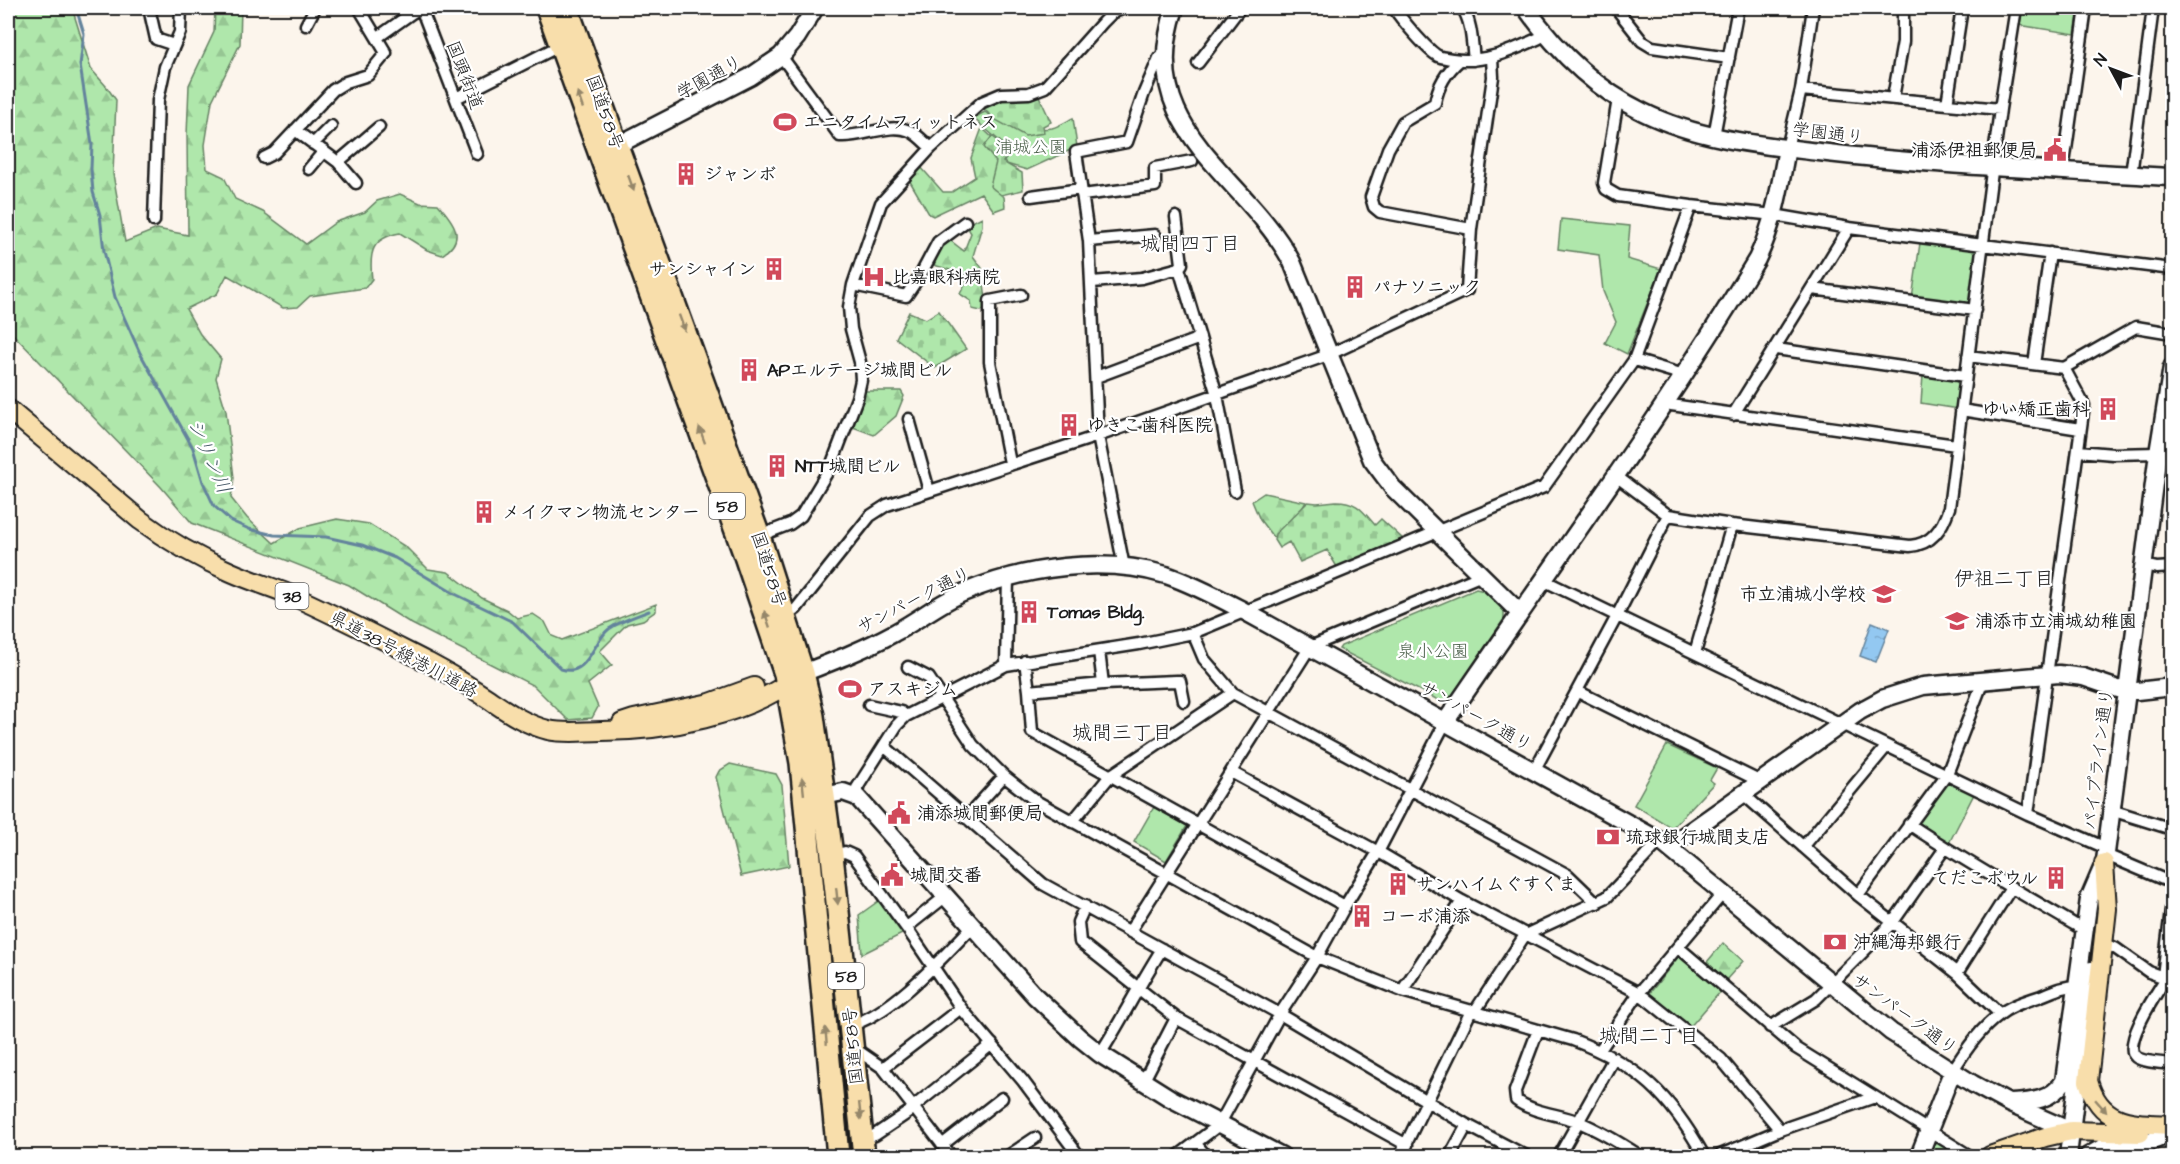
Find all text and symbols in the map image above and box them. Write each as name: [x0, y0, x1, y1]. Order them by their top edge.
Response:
street label: 国頭街道: [440, 37, 489, 113]
north arrow: [2081, 39, 2141, 99]
street label: 学園通り: [672, 49, 747, 106]
text: N: [2089, 49, 2112, 71]
street label: 国道58号: [579, 71, 630, 153]
one-way arrow: [575, 91, 585, 109]
sports icon: エニタイムフィットネス: [772, 109, 798, 135]
place label: エニタイムフィットネス: [803, 110, 997, 135]
street label: 学園通り: [1791, 117, 1865, 150]
park label: 浦城公園: [995, 135, 1067, 160]
public building icon: 浦添伊祖郵便局: [2042, 137, 2068, 163]
place label: 浦添伊祖郵便局: [1911, 138, 2037, 163]
building icon: ジャンボ: [673, 161, 699, 187]
place label: ジャンボ: [704, 162, 776, 187]
one-way arrow: [627, 174, 637, 192]
district label: 城間四丁目: [1140, 230, 1240, 258]
building icon: サンシャイン: [761, 256, 787, 282]
place label: サンシャイン: [649, 257, 756, 282]
hospital icon: 比嘉眼科病院: [861, 264, 887, 290]
place label: 比嘉眼科病院: [892, 265, 1000, 290]
building icon: パナソニック: [1342, 274, 1368, 300]
place label: パナソニック: [1373, 275, 1481, 300]
one-way arrow: [677, 314, 687, 332]
building icon: APエルテージ城間ビル: [736, 357, 762, 383]
place label: APエルテージ城間ビル: [767, 358, 952, 383]
building icon: ゆい矯正歯科: [2095, 396, 2121, 422]
place label: ゆい矯正歯科: [1982, 397, 2090, 422]
building icon: ゆきこ歯科医院: [1056, 412, 1082, 438]
place label: ゆきこ歯科医院: [1087, 413, 1213, 438]
water label: シリン川: [180, 414, 238, 499]
one-way arrow: [696, 426, 706, 444]
building icon: NTT城間ビル: [764, 453, 790, 479]
place label: NTT城間ビル: [795, 454, 900, 479]
road number: 58: [709, 493, 745, 519]
building icon: メイクマン物流センター: [471, 499, 497, 525]
place label: メイクマン物流センター: [502, 500, 700, 525]
street label: 国道58号: [745, 528, 793, 610]
street label: サンパーク通り: [853, 561, 976, 640]
district label: 伊祖二丁目: [1954, 565, 2054, 593]
school or university icon: 市立浦城小学校: [1871, 581, 1897, 607]
place label: 市立浦城小学校: [1740, 582, 1866, 607]
road number: 38: [276, 583, 308, 609]
building icon: Tomas Bldg.: [1016, 599, 1042, 625]
place label: Tomas Bldg.: [1046, 600, 1145, 626]
street label: 県道38号線港川道路: [325, 605, 482, 704]
school or university icon: 浦添市立浦城幼稚園: [1944, 608, 1970, 634]
place label: 浦添市立浦城幼稚園: [1975, 609, 2137, 634]
one-way arrow: [761, 610, 771, 628]
park label: 泉小公園: [1397, 639, 1469, 664]
street label: サンパーク通り: [1415, 675, 1537, 758]
sports icon: アスキジム: [837, 676, 863, 702]
place label: アスキジム: [868, 677, 958, 702]
street label: パイプライン通り: [2077, 686, 2120, 832]
district label: 城間三丁目: [1072, 719, 1172, 747]
one-way arrow: [799, 777, 808, 796]
public building icon: 浦添城間郵便局: [886, 800, 912, 826]
place label: 浦添城間郵便局: [917, 801, 1043, 826]
bank icon: 琉球銀行城間支店: [1595, 824, 1621, 850]
place label: 琉球銀行城間支店: [1626, 825, 1770, 850]
public building icon: 城間交番: [879, 862, 905, 888]
place label: 城間交番: [910, 863, 982, 888]
building icon: てだこボウル: [2043, 865, 2069, 891]
place label: てだこボウル: [1931, 866, 2038, 891]
building icon: サンハイムぐすくま: [1385, 871, 1411, 897]
place label: サンハイムぐすくま: [1416, 872, 1576, 897]
one-way arrow: [832, 886, 842, 905]
building icon: コーポ浦添: [1349, 903, 1375, 929]
place label: コーポ浦添: [1380, 904, 1470, 929]
bank icon: 沖縄海邦銀行: [1822, 929, 1848, 955]
place label: 沖縄海邦銀行: [1853, 930, 1961, 955]
road number: 58: [828, 963, 864, 989]
street label: サンパーク通り: [1847, 967, 1963, 1061]
street label: 国道58号: [837, 1006, 870, 1086]
district label: 城間二丁目: [1599, 1022, 1699, 1050]
one-way arrow: [821, 1026, 831, 1045]
one-way arrow: [2094, 1098, 2107, 1113]
one-way arrow: [855, 1101, 865, 1120]

